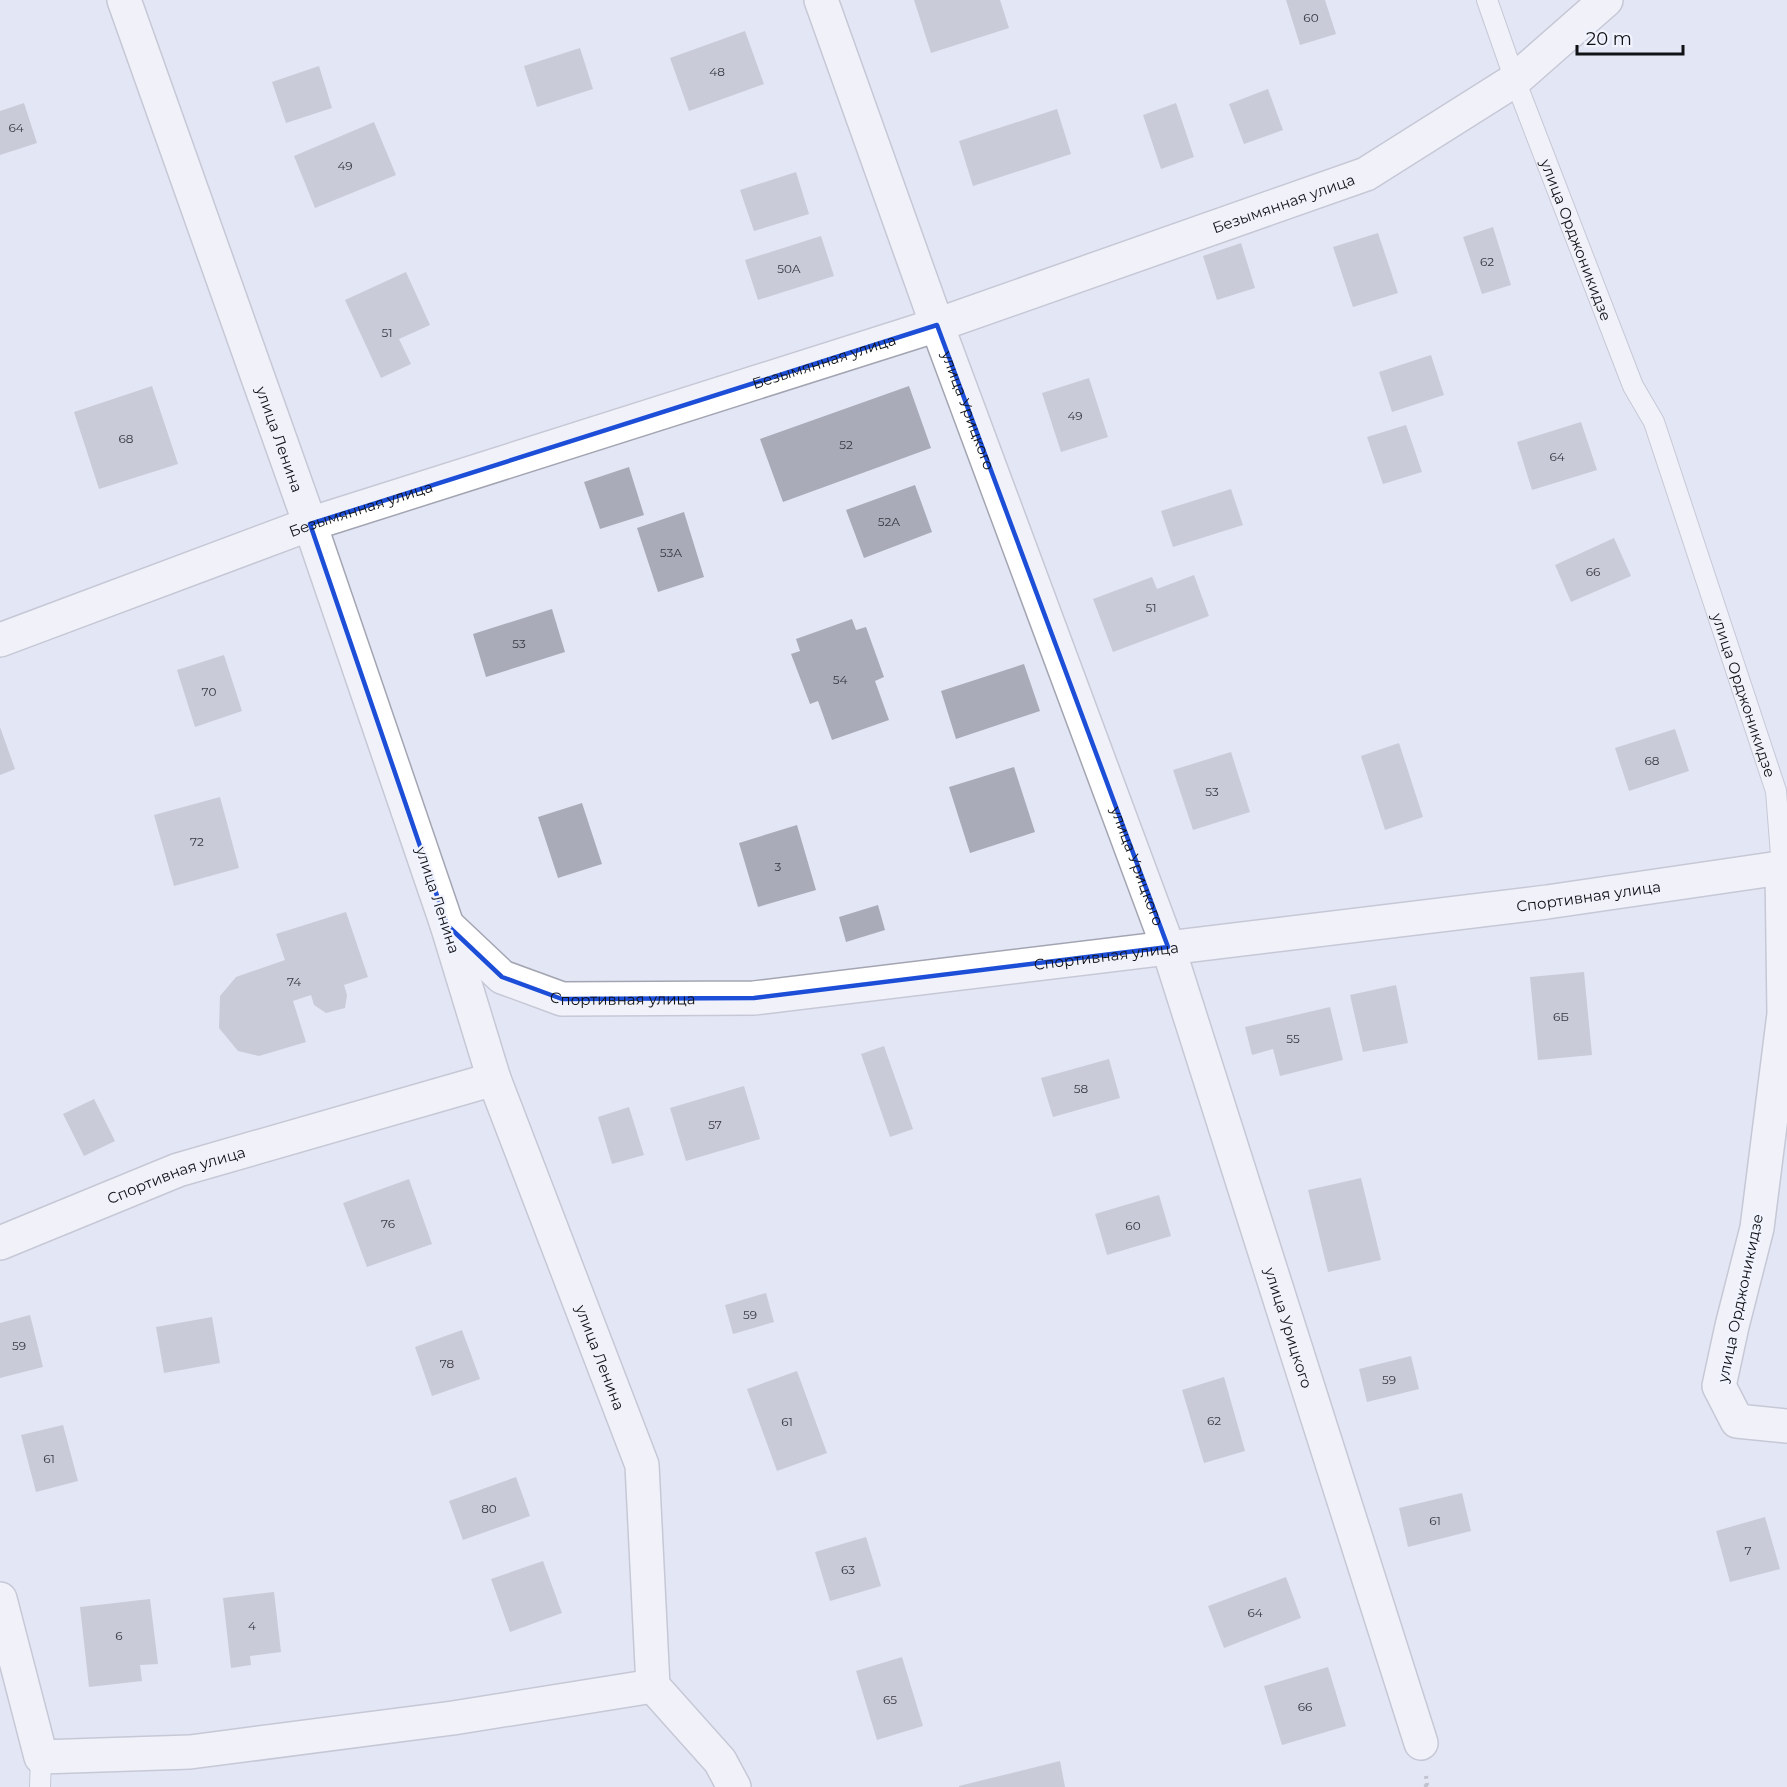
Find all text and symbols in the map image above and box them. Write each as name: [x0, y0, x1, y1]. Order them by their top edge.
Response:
house number: 60: [1303, 10, 1319, 25]
scale bar: [1577, 18, 1684, 56]
text: 20 m: [1586, 28, 1632, 50]
house number: 48: [709, 64, 725, 79]
house number: 64: [8, 120, 24, 135]
street label: улица Орджоникидзе: [1536, 155, 1616, 323]
house number: 49: [337, 158, 353, 173]
street label: Безымянная улица: [1210, 169, 1357, 237]
house number: 62: [1480, 254, 1494, 269]
house number: 50А: [777, 261, 801, 276]
house number: 51: [381, 325, 393, 340]
street label: Безымянная улица: [749, 329, 898, 393]
street label: улица Урицкого: [938, 347, 999, 472]
street label: улица Ленина: [252, 383, 307, 495]
house number: 49: [1067, 408, 1083, 423]
house number: 68: [119, 431, 134, 446]
house number: 52: [839, 437, 853, 452]
house number: 64: [1549, 449, 1565, 464]
street label: Безымянная улица: [286, 476, 435, 541]
house number: 52А: [878, 514, 900, 529]
house number: 53А: [660, 545, 682, 560]
house number: 66: [1586, 564, 1600, 579]
house number: 51: [1145, 600, 1157, 615]
street label: улица Орджоникидзе: [1708, 610, 1780, 780]
house number: 53: [512, 636, 526, 651]
house number: 54: [833, 672, 847, 687]
house number: 70: [202, 684, 216, 699]
house number: 68: [1645, 753, 1660, 768]
house number: 53: [1205, 784, 1219, 799]
street label: улица Урицкого: [1107, 803, 1169, 928]
house number: 72: [190, 834, 204, 849]
street label: улица Ленина: [411, 843, 464, 956]
house number: 3: [775, 859, 782, 874]
street label: Спортивная улица: [1515, 876, 1662, 915]
street label: Спортивная улица: [1033, 937, 1180, 974]
house number: 74: [287, 974, 301, 989]
street label: Спортивная улица: [547, 986, 696, 1009]
house number: 6Б: [1553, 1009, 1569, 1024]
house number: 55: [1286, 1031, 1300, 1046]
house number: 58: [1074, 1081, 1089, 1096]
house number: 57: [708, 1117, 722, 1132]
street label: Спортивная улица: [104, 1142, 247, 1208]
street label: улица Орджоникидзе: [1713, 1212, 1767, 1385]
house number: 76: [381, 1216, 395, 1231]
house number: 60: [1125, 1218, 1141, 1233]
street label: улица Урицкого: [1261, 1264, 1317, 1390]
street label: улица Ленина: [572, 1301, 629, 1413]
house number: 59: [743, 1307, 757, 1322]
house number: 59: [12, 1338, 26, 1353]
house number: 78: [440, 1356, 455, 1371]
house number: 59: [1382, 1372, 1396, 1387]
house number: 62: [1207, 1413, 1221, 1428]
house number: 61: [781, 1414, 793, 1429]
house number: 61: [43, 1451, 55, 1466]
house number: 80: [481, 1501, 497, 1516]
house number: 61: [1429, 1513, 1441, 1528]
house number: 7: [1744, 1543, 1752, 1558]
house number: 63: [841, 1562, 855, 1577]
house number: 64: [1247, 1605, 1263, 1620]
house number: 4: [248, 1618, 256, 1633]
house number: 6: [115, 1628, 123, 1643]
house number: 65: [883, 1692, 897, 1707]
house number: 66: [1298, 1699, 1312, 1714]

